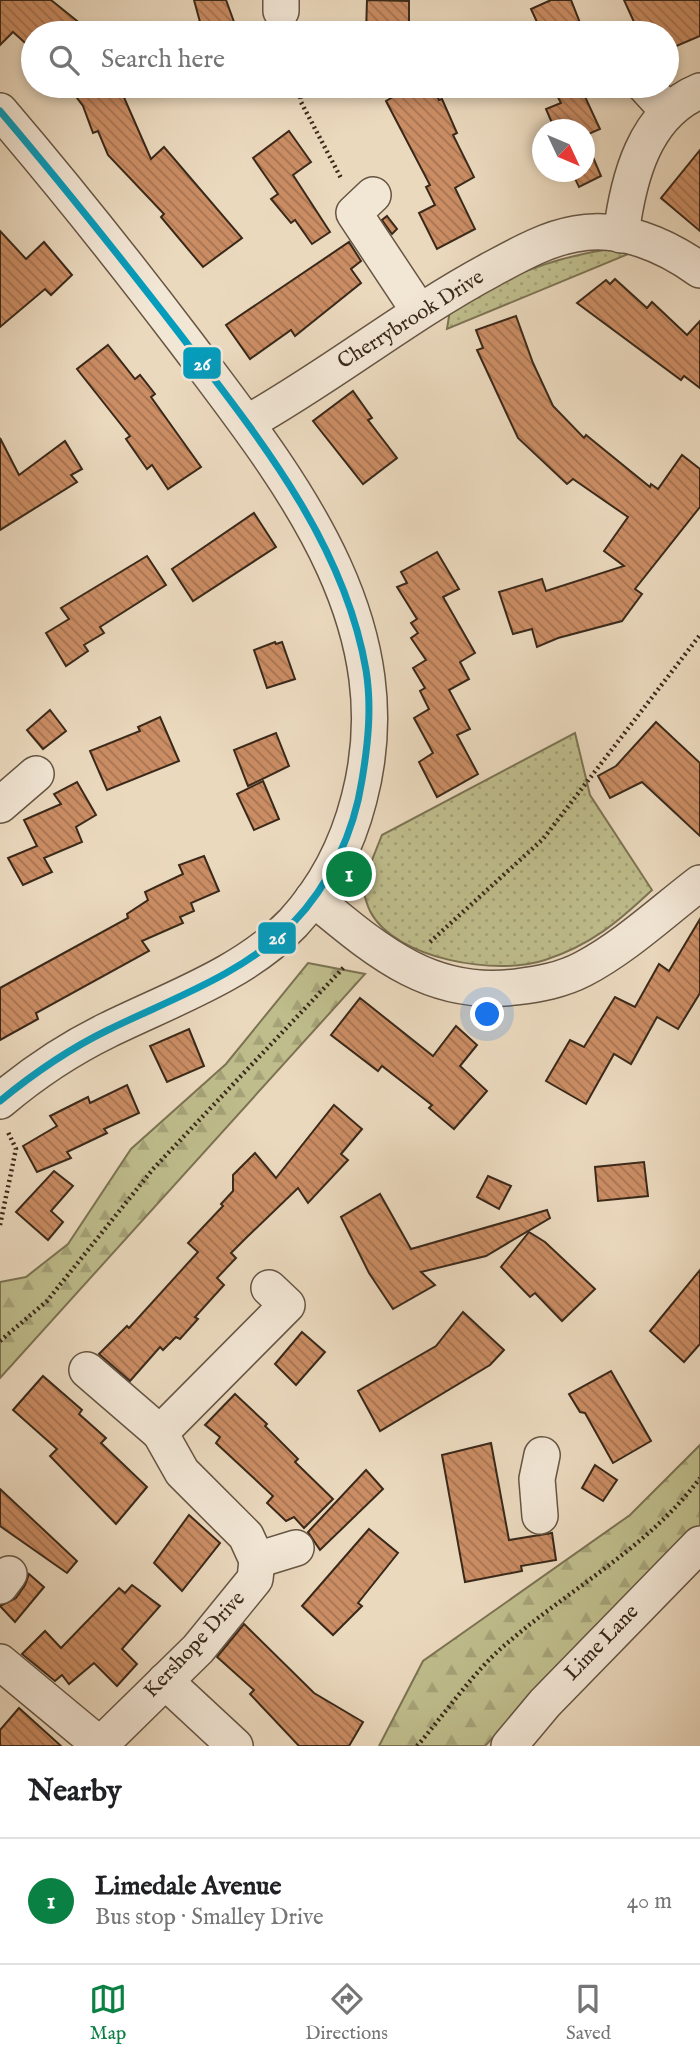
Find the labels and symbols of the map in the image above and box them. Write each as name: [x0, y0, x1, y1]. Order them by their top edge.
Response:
north arrow: [532, 119, 595, 182]
street label: Cherrybrook Drive: [333, 264, 490, 376]
line badge: 26: [182, 346, 222, 380]
text: 26: [194, 353, 211, 377]
pin: 1: [326, 848, 372, 900]
line badge: 26: [257, 921, 297, 955]
text: 26: [269, 927, 286, 951]
your location: [470, 997, 504, 1031]
street label: Kershope Drive: [138, 1585, 252, 1704]
street label: Lime Lane: [559, 1599, 645, 1687]

